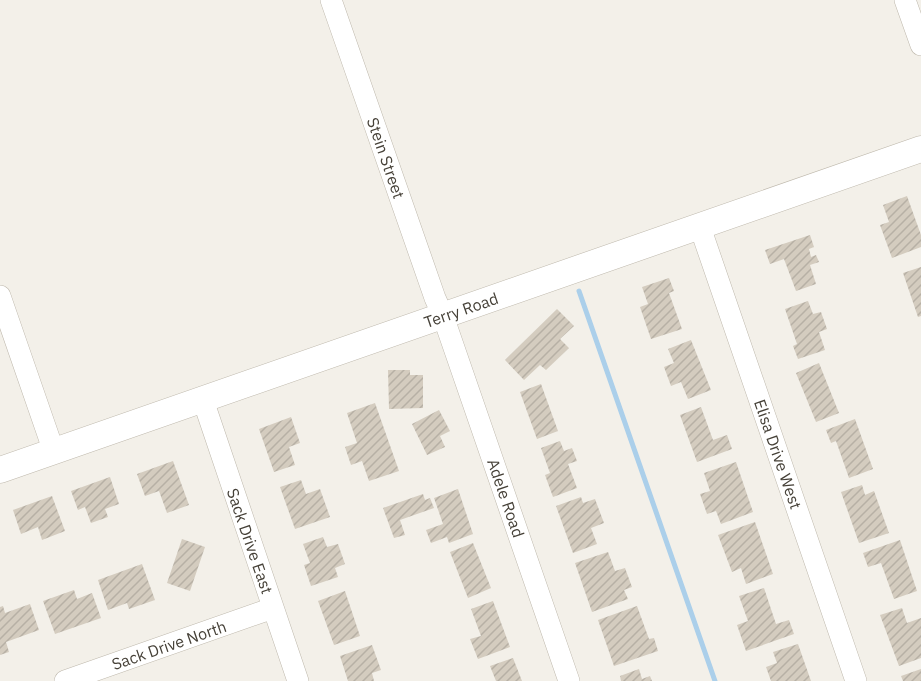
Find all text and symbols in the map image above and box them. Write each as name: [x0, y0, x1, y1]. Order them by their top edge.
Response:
street label: Stein Street: [363, 115, 409, 201]
street label: Terry Road: [421, 288, 501, 332]
street label: Elisa Drive West: [750, 396, 806, 512]
street label: Adele Road: [483, 456, 529, 540]
street label: Sack Drive East: [223, 486, 277, 596]
street label: Sack Drive North: [109, 616, 229, 674]

